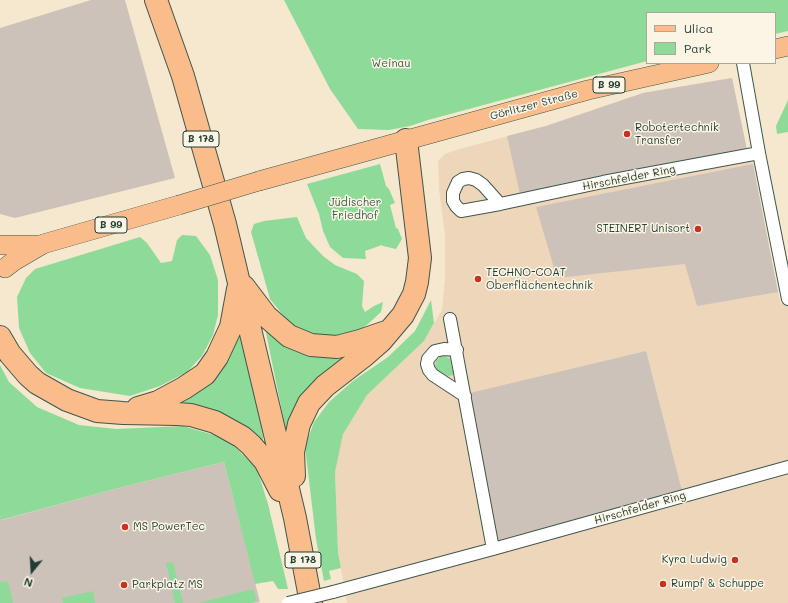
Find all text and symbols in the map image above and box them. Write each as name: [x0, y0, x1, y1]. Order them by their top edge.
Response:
legend: [646, 12, 776, 64]
text: Ulica: [684, 20, 713, 36]
text: Park: [684, 40, 711, 56]
park label: Weinau: [372, 57, 410, 71]
road number: B 99: [593, 77, 625, 93]
street label: Görlitzer Straße: [489, 87, 579, 123]
place label: Robotertechnik Transfer: [635, 121, 719, 147]
marker: Robotertechnik Transfer: [622, 129, 632, 139]
road number: B 178: [183, 131, 219, 147]
street label: Hirschfelder Ring: [581, 163, 677, 193]
park label: Jüdischer Friedhof: [329, 196, 381, 222]
road number: B 99: [95, 217, 127, 233]
place label: STEINERT Unisort: [596, 222, 690, 236]
marker: STEINERT Unisort: [693, 224, 703, 234]
place label: TECHNO-COAT Oberflächentechnik: [486, 266, 593, 292]
marker: TECHNO-COAT Oberflächentechnik: [473, 274, 483, 284]
street label: Hirschfelder Ring: [593, 489, 687, 527]
place label: MS PowerTec: [133, 520, 205, 534]
marker: MS PowerTec: [120, 522, 130, 532]
north arrow: [12, 551, 52, 591]
road number: B 178: [285, 552, 321, 568]
place label: Kyra Ludwig: [662, 553, 727, 567]
marker: Kyra Ludwig: [730, 555, 740, 565]
text: N: [22, 574, 34, 591]
place label: Rumpf & Schuppe: [671, 577, 764, 591]
place label: Parkplatz MS: [132, 578, 203, 592]
marker: Rumpf & Schuppe: [658, 579, 668, 589]
marker: Parkplatz MS: [119, 580, 129, 590]

